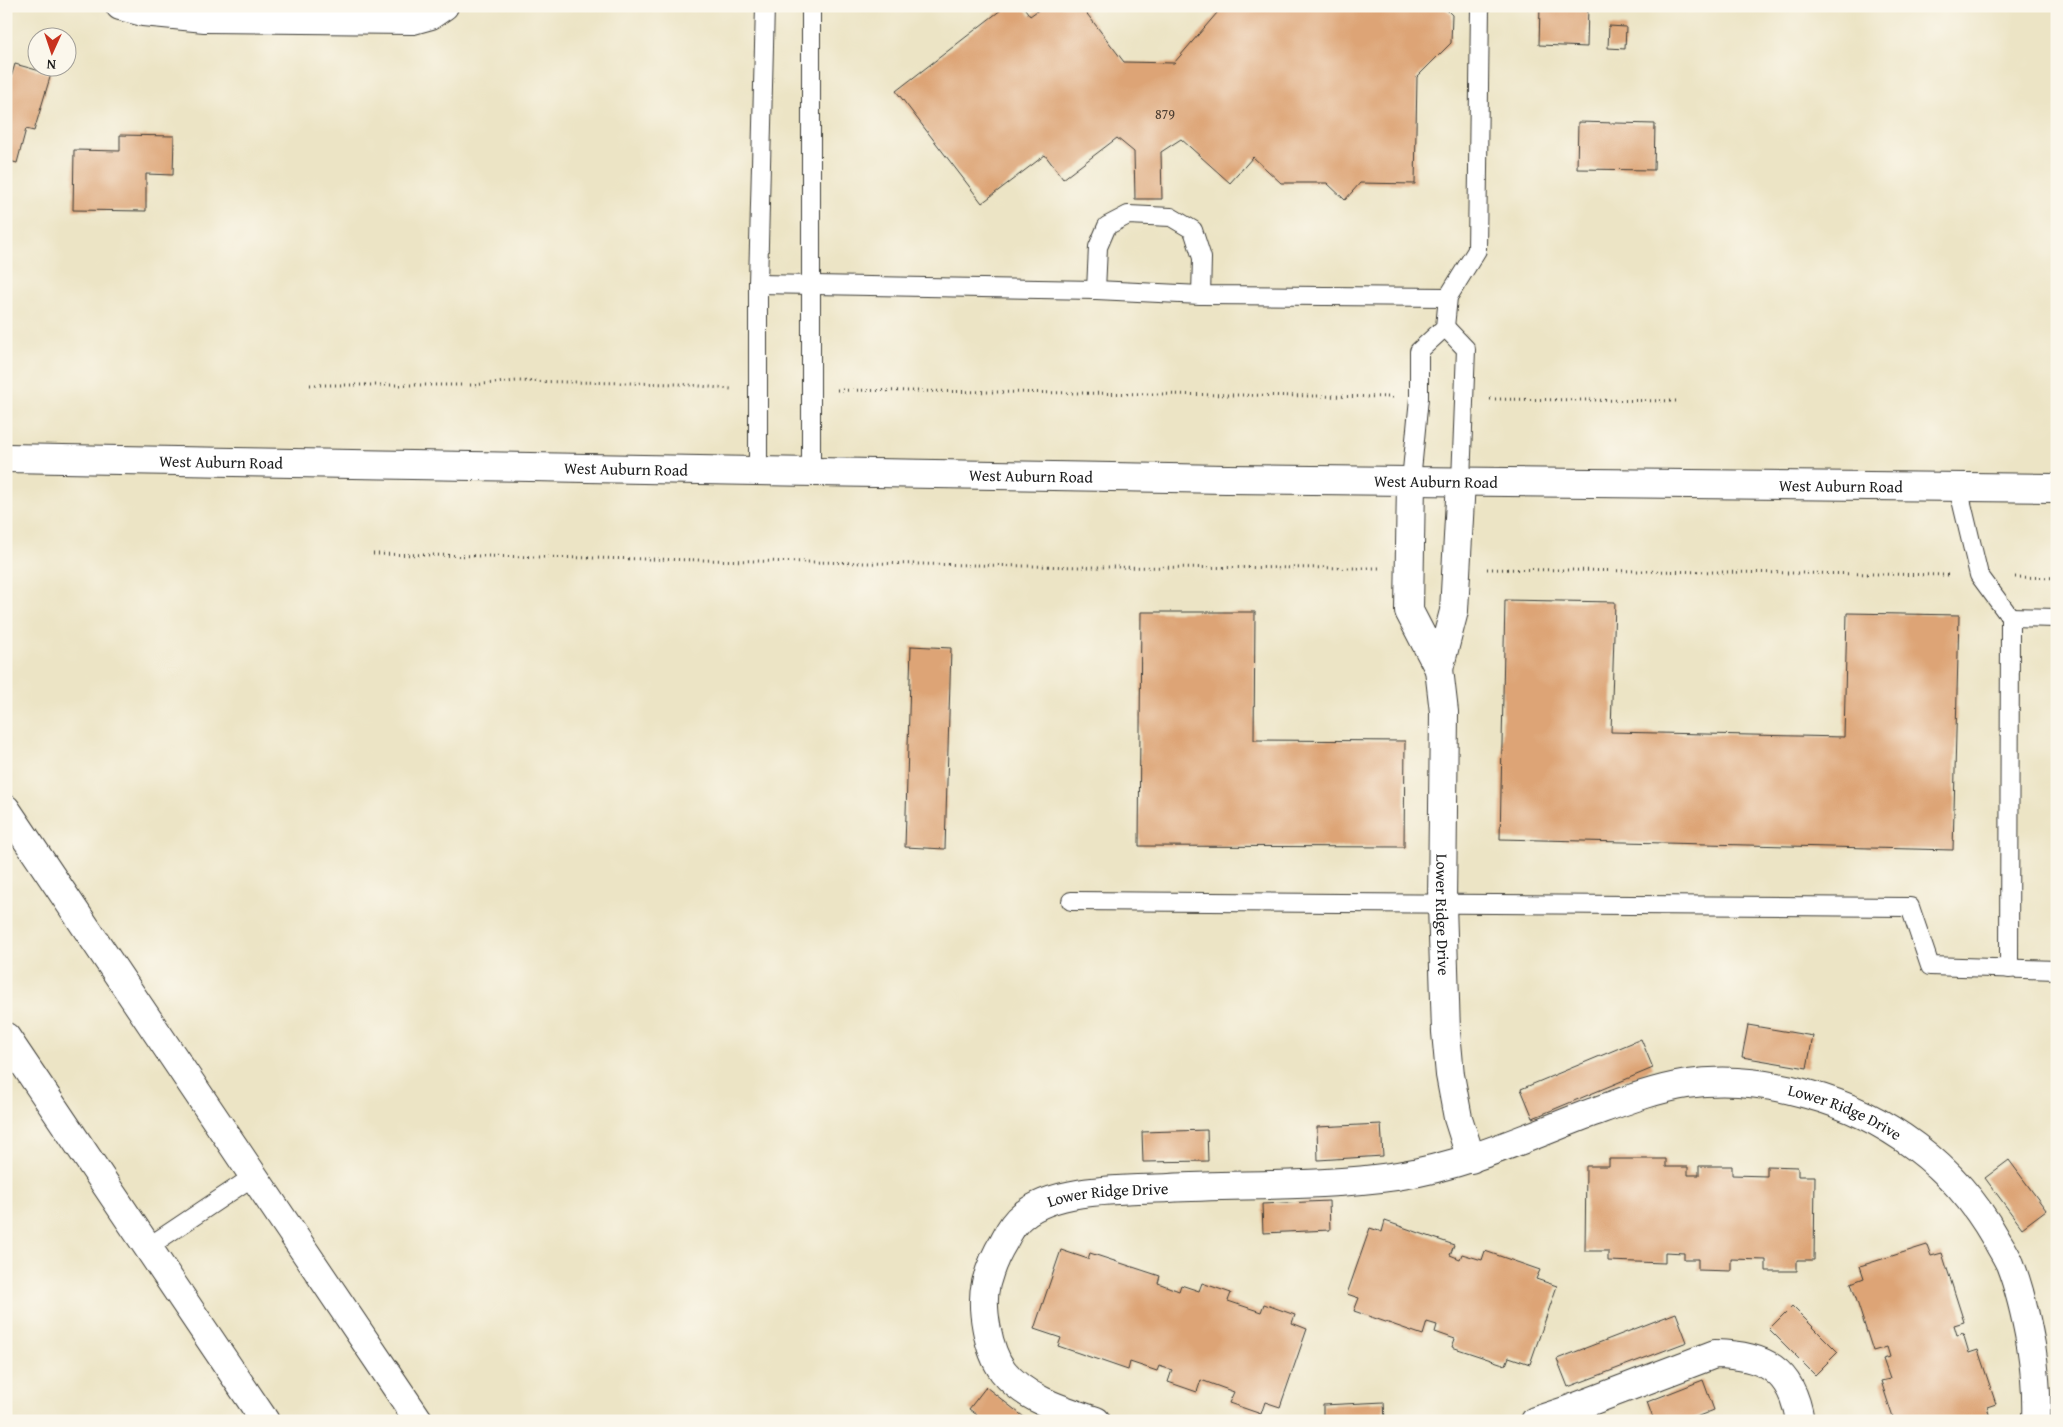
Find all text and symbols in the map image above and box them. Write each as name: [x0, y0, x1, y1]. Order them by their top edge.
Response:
north arrow: [28, 28, 78, 78]
text: N: [45, 55, 57, 75]
house number: 879: [1155, 104, 1175, 124]
street label: West Auburn Road: [159, 449, 284, 475]
street label: West Auburn Road: [564, 456, 689, 482]
street label: West Auburn Road: [969, 463, 1093, 489]
street label: West Auburn Road: [1374, 469, 1498, 494]
street label: West Auburn Road: [1779, 473, 1903, 498]
street label: Lower Ridge Drive: [1430, 854, 1456, 976]
street label: Lower Ridge Drive: [1786, 1078, 1907, 1146]
street label: Lower Ridge Drive: [1044, 1176, 1169, 1213]

